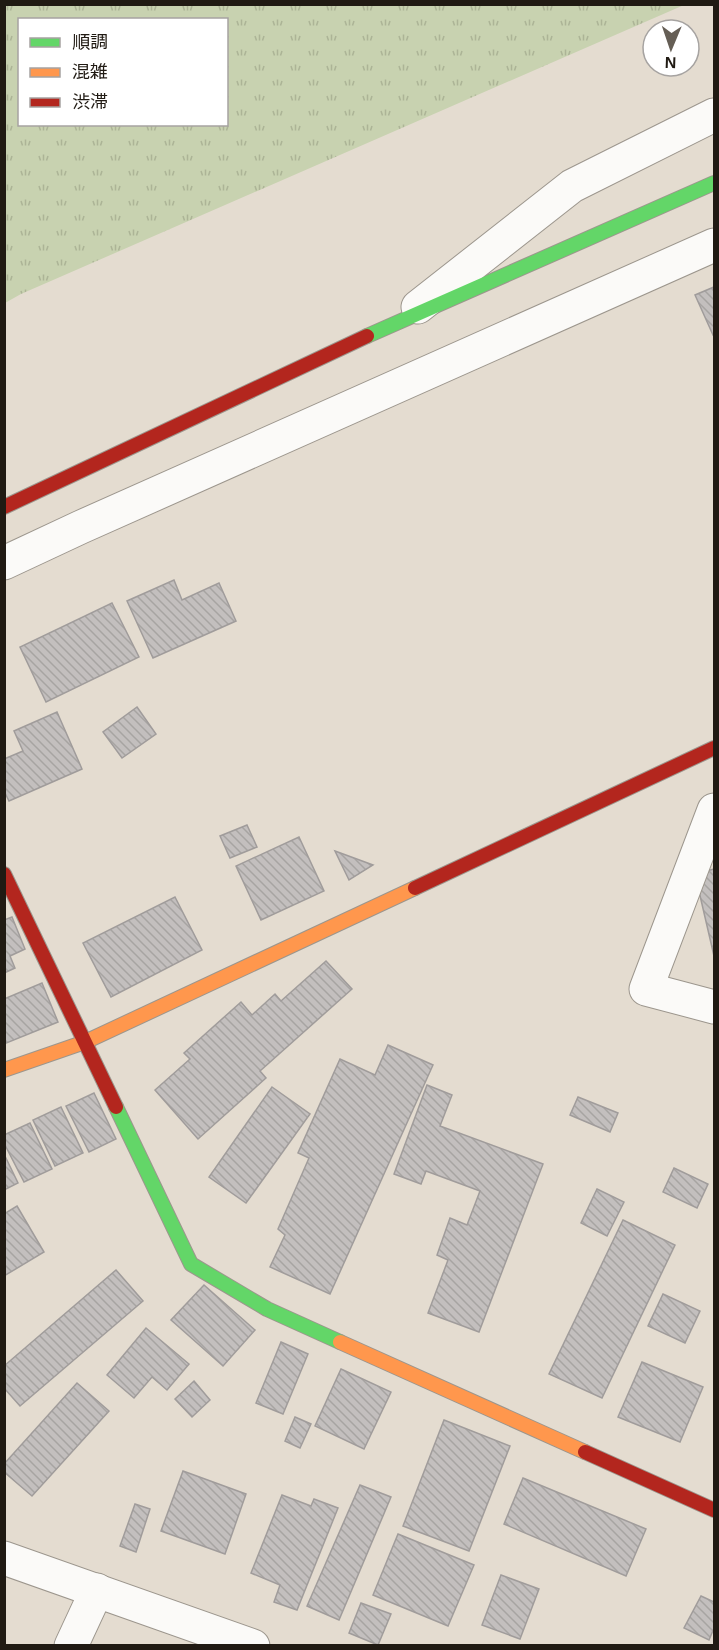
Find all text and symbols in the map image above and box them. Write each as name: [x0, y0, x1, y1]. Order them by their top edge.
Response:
legend: [18, 18, 228, 126]
north arrow: [641, 18, 701, 78]
text: 順調: [72, 32, 108, 52]
text: N: [664, 54, 677, 71]
text: 混雑: [72, 62, 108, 82]
text: 渋滞: [72, 92, 108, 112]

